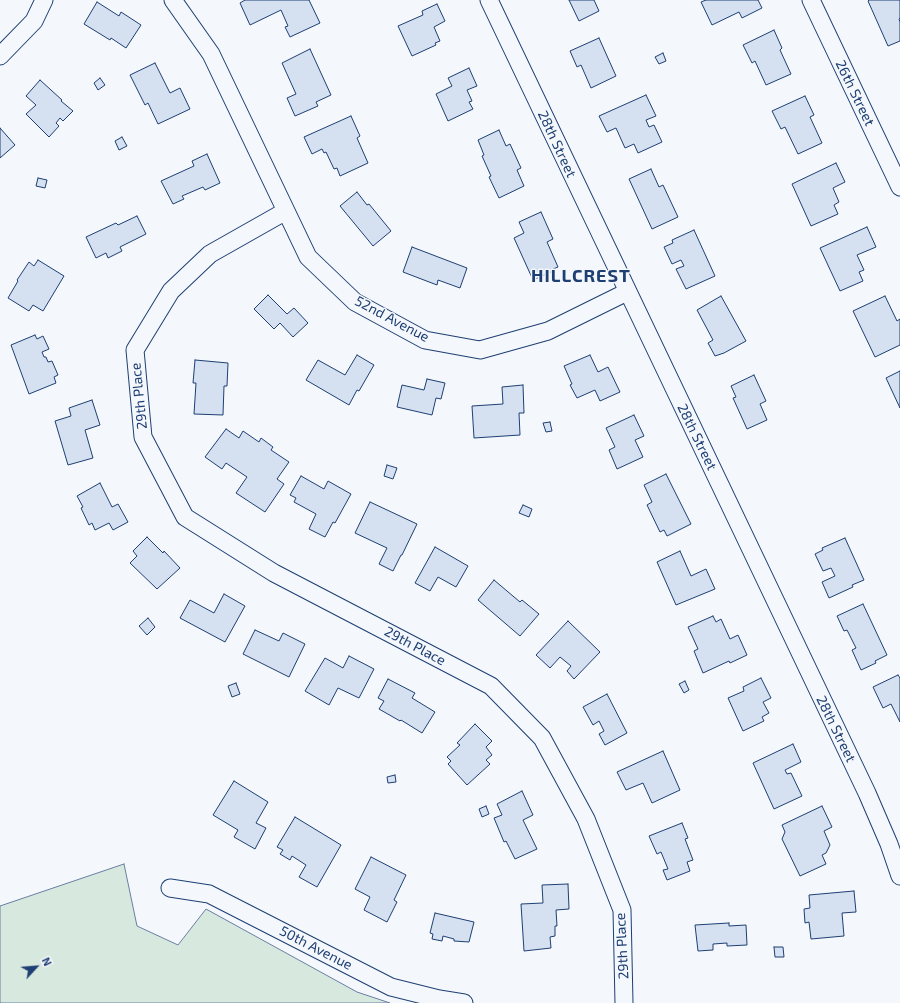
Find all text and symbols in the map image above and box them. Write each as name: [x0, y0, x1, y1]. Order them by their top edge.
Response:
street label: 26th Street: [832, 57, 878, 129]
street label: 28th Street: [534, 108, 580, 180]
district label: HILLCREST: [531, 265, 631, 287]
street label: 52nd Avenue: [352, 292, 432, 346]
street label: 29th Place: [127, 362, 151, 430]
street label: 28th Street: [674, 401, 720, 473]
street label: 29th Place: [382, 623, 448, 669]
street label: 28th Street: [813, 693, 859, 765]
street label: 29th Place: [612, 912, 632, 980]
street label: 50th Avenue: [277, 922, 355, 974]
north arrow: [16, 947, 56, 987]
text: N: [40, 955, 55, 968]

